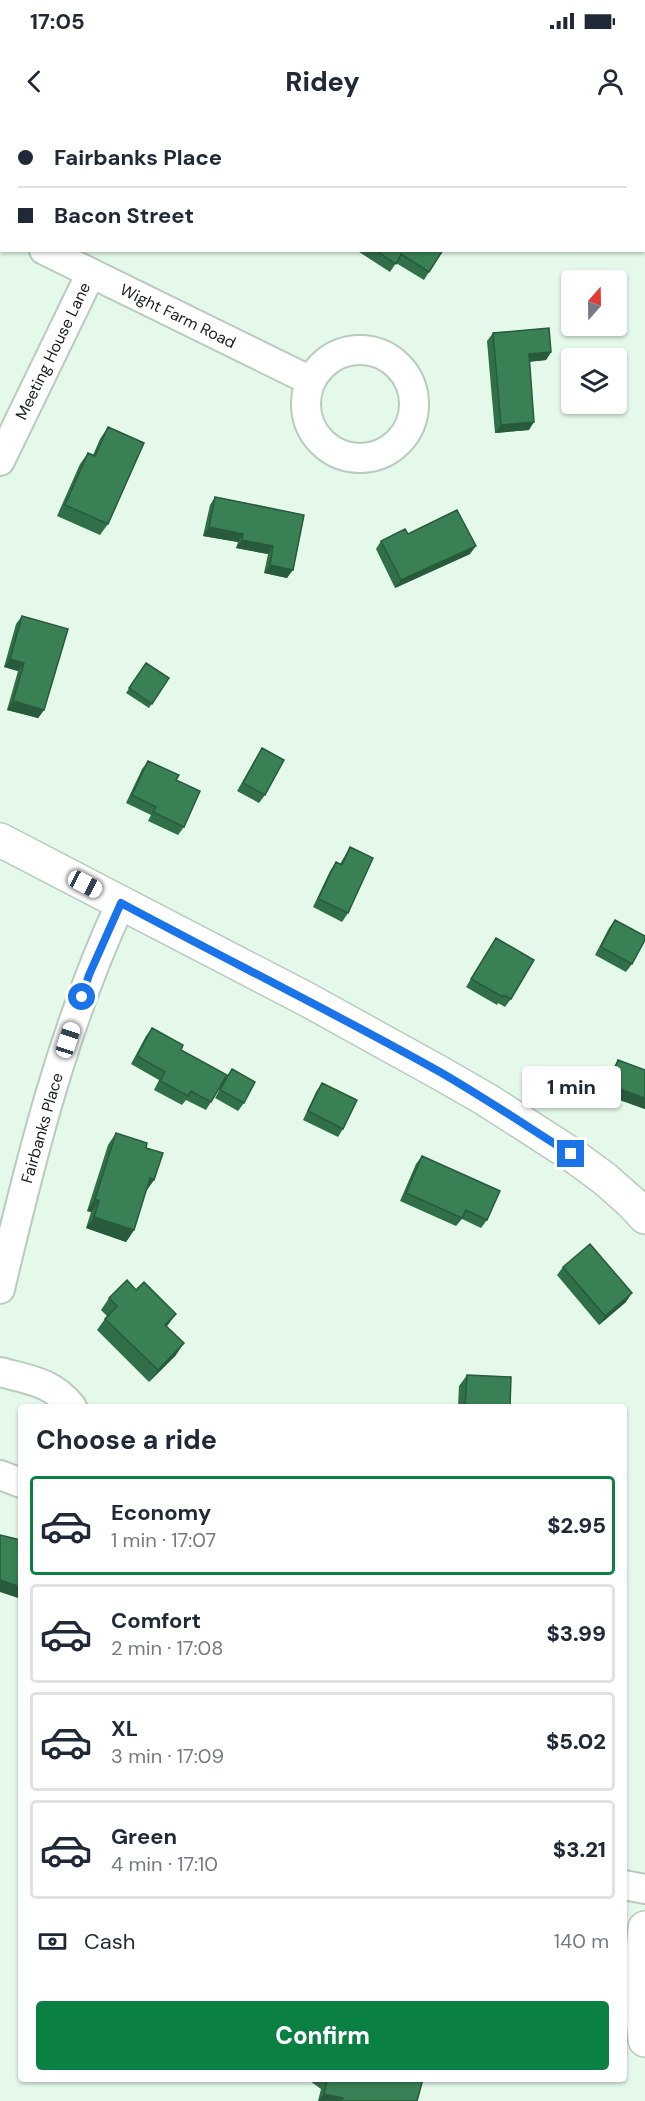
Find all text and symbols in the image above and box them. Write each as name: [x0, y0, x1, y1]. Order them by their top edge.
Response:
text: 17:05: [30, 7, 85, 36]
text: Ridey: [285, 64, 360, 99]
icon: back: [18, 65, 51, 98]
icon: person: [594, 65, 627, 98]
text: Fairbanks Place: [54, 143, 222, 172]
text: Bacon Street: [54, 201, 194, 230]
north arrow: [561, 270, 627, 336]
map controls: [561, 270, 627, 414]
street label: Meeting House Lane: [11, 279, 95, 423]
street label: Wight Farm Road: [117, 279, 239, 353]
button: layers: [561, 348, 627, 414]
car: [65, 868, 105, 900]
route start: [68, 983, 95, 1010]
car: [54, 1020, 82, 1060]
callout: 1 min: [522, 1067, 620, 1109]
street label: Fairbanks Place: [16, 1070, 68, 1186]
text: 1 min: [547, 1074, 596, 1100]
route end: [557, 1140, 584, 1167]
text: Choose a ride: [36, 1422, 217, 1457]
text: Economy: [111, 1498, 211, 1527]
icon: car: [39, 1499, 93, 1553]
text: $2.95: [547, 1511, 606, 1540]
text: 1 min · 17:07: [111, 1527, 216, 1553]
text: Comfort: [111, 1606, 201, 1635]
icon: car: [39, 1607, 93, 1661]
text: $3.99: [546, 1619, 606, 1648]
text: 2 min · 17:08: [111, 1635, 223, 1661]
text: XL: [111, 1714, 138, 1743]
icon: car: [39, 1715, 93, 1769]
text: $5.02: [546, 1727, 606, 1756]
text: 3 min · 17:09: [111, 1743, 224, 1769]
text: Green: [111, 1822, 177, 1851]
icon: car: [39, 1823, 93, 1877]
text: $3.21: [553, 1835, 606, 1864]
text: 4 min · 17:10: [111, 1851, 218, 1877]
icon: cash: [36, 1925, 69, 1958]
text: Cash: [84, 1927, 135, 1956]
text: 140 m: [554, 1928, 609, 1954]
button: Confirm: [36, 2001, 609, 2070]

